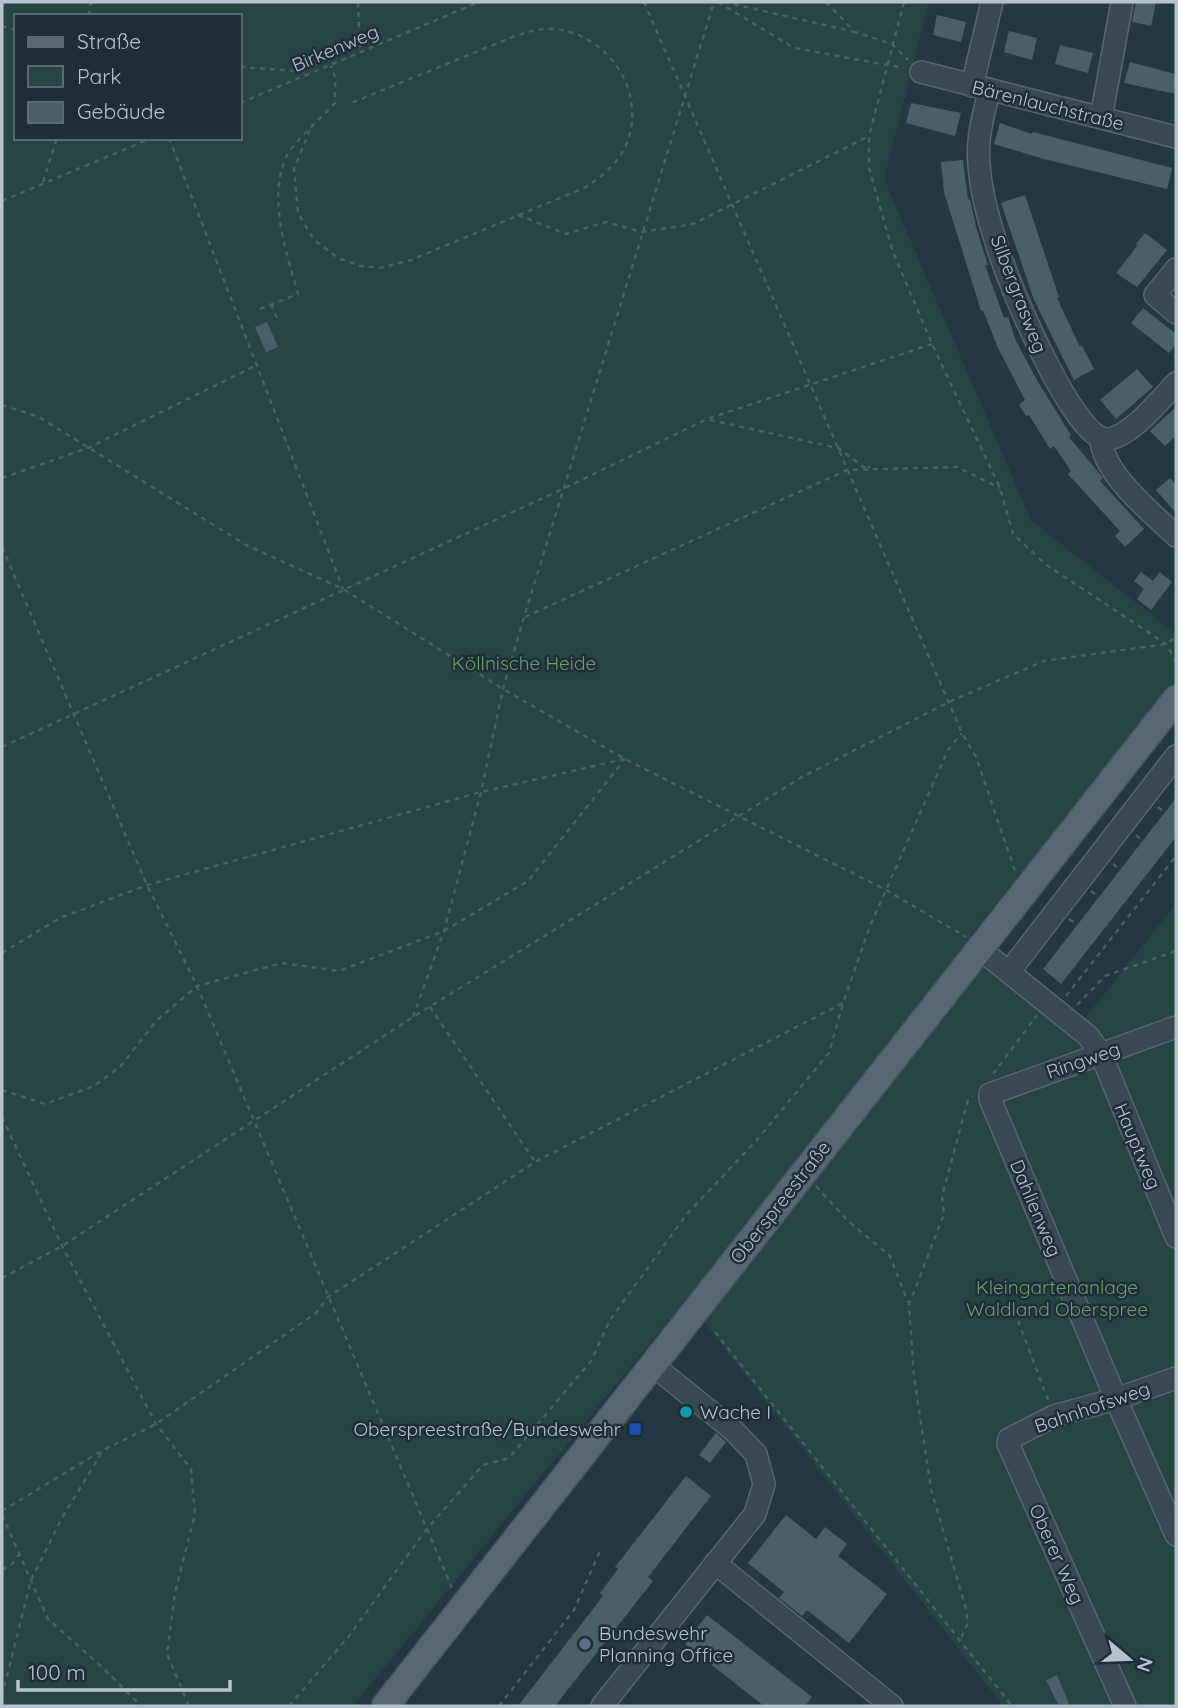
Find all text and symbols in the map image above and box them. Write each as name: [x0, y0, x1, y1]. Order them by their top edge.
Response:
legend: [14, 14, 242, 140]
street label: Birkenweg: [288, 19, 382, 77]
text: Straße: [77, 28, 141, 54]
text: Park: [77, 63, 121, 89]
street label: Bärenlauchstraße: [969, 75, 1127, 135]
text: Gebäude: [77, 98, 165, 124]
street label: Silbergrasweg: [985, 232, 1053, 356]
park label: Köllnische Heide: [452, 651, 596, 675]
street label: Ringweg: [1043, 1036, 1123, 1084]
street label: Hauptweg: [1109, 1099, 1167, 1193]
street label: Oberspreestraße: [725, 1136, 835, 1268]
street label: Dahlienweg: [1005, 1156, 1067, 1260]
park label: Kleingartenanlage Waldland Oberspree: [966, 1275, 1148, 1321]
street label: Bahnhofsweg: [1031, 1376, 1153, 1438]
place label: Wache I: [700, 1400, 771, 1424]
marker: Wache I: [678, 1404, 694, 1420]
place label: Oberspreestraße/Bundeswehr: [354, 1417, 622, 1441]
marker: Oberspreestraße/Bundeswehr: [627, 1421, 643, 1437]
street label: Oberer Weg: [1024, 1500, 1090, 1608]
place label: Bundeswehr Planning Office: [599, 1621, 733, 1667]
north arrow: [1094, 1624, 1164, 1694]
marker: Bundeswehr Planning Office: [577, 1636, 593, 1652]
scale bar: [18, 1648, 229, 1692]
text: N: [1131, 1654, 1159, 1675]
text: 100 m: [28, 1659, 86, 1685]

